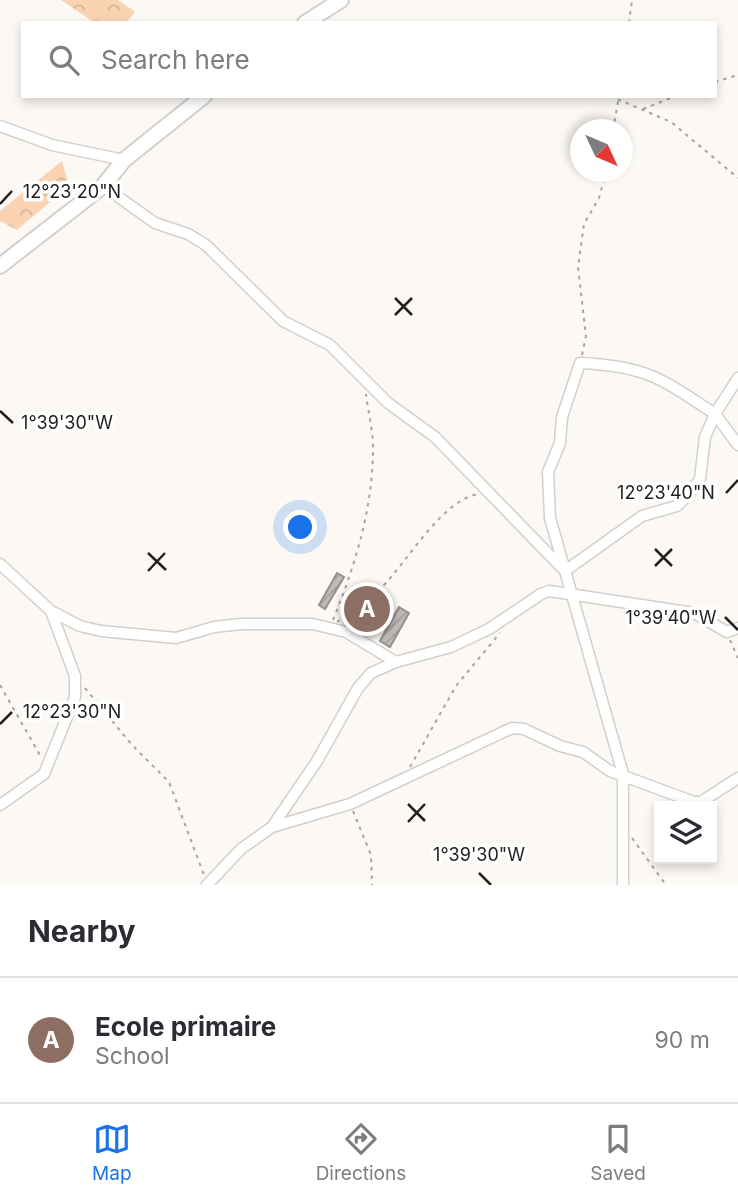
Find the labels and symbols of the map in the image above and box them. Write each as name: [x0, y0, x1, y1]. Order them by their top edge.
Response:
north arrow: [570, 119, 633, 182]
text: 12°23'20"N: [23, 181, 121, 202]
text: 1°39'30"W: [21, 412, 113, 433]
text: 12°23'40"N: [617, 482, 715, 503]
your location: [283, 510, 317, 544]
pin: A: [344, 583, 390, 635]
text: 1°39'40"W: [625, 607, 717, 628]
text: 12°23'30"N: [23, 701, 121, 722]
text: 1°39'30"W: [433, 844, 525, 865]

